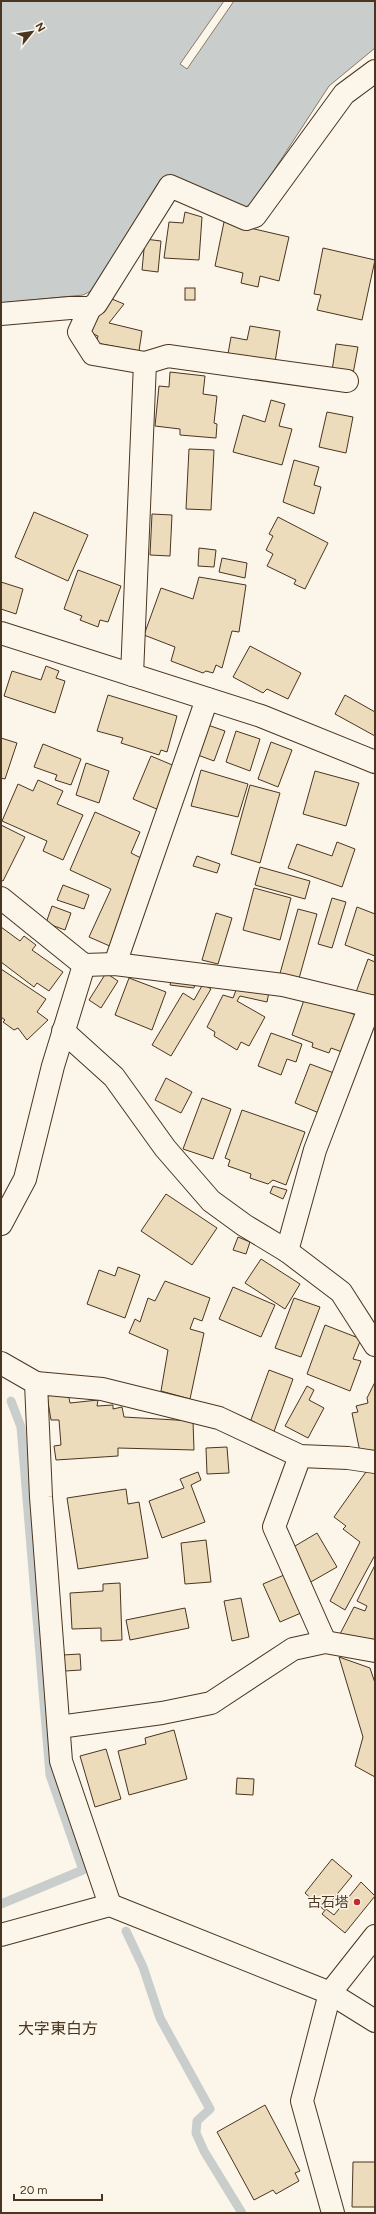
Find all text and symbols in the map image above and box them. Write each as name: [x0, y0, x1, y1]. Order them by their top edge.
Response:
north arrow: [12, 12, 52, 52]
text: N: [32, 20, 48, 34]
place label: 古石塔: [307, 1894, 349, 1911]
marker: 古石塔: [352, 1897, 362, 1907]
district label: 大字東白方: [18, 2019, 98, 2038]
scale bar: [14, 2176, 102, 2202]
text: 20 m: [20, 2183, 48, 2197]

